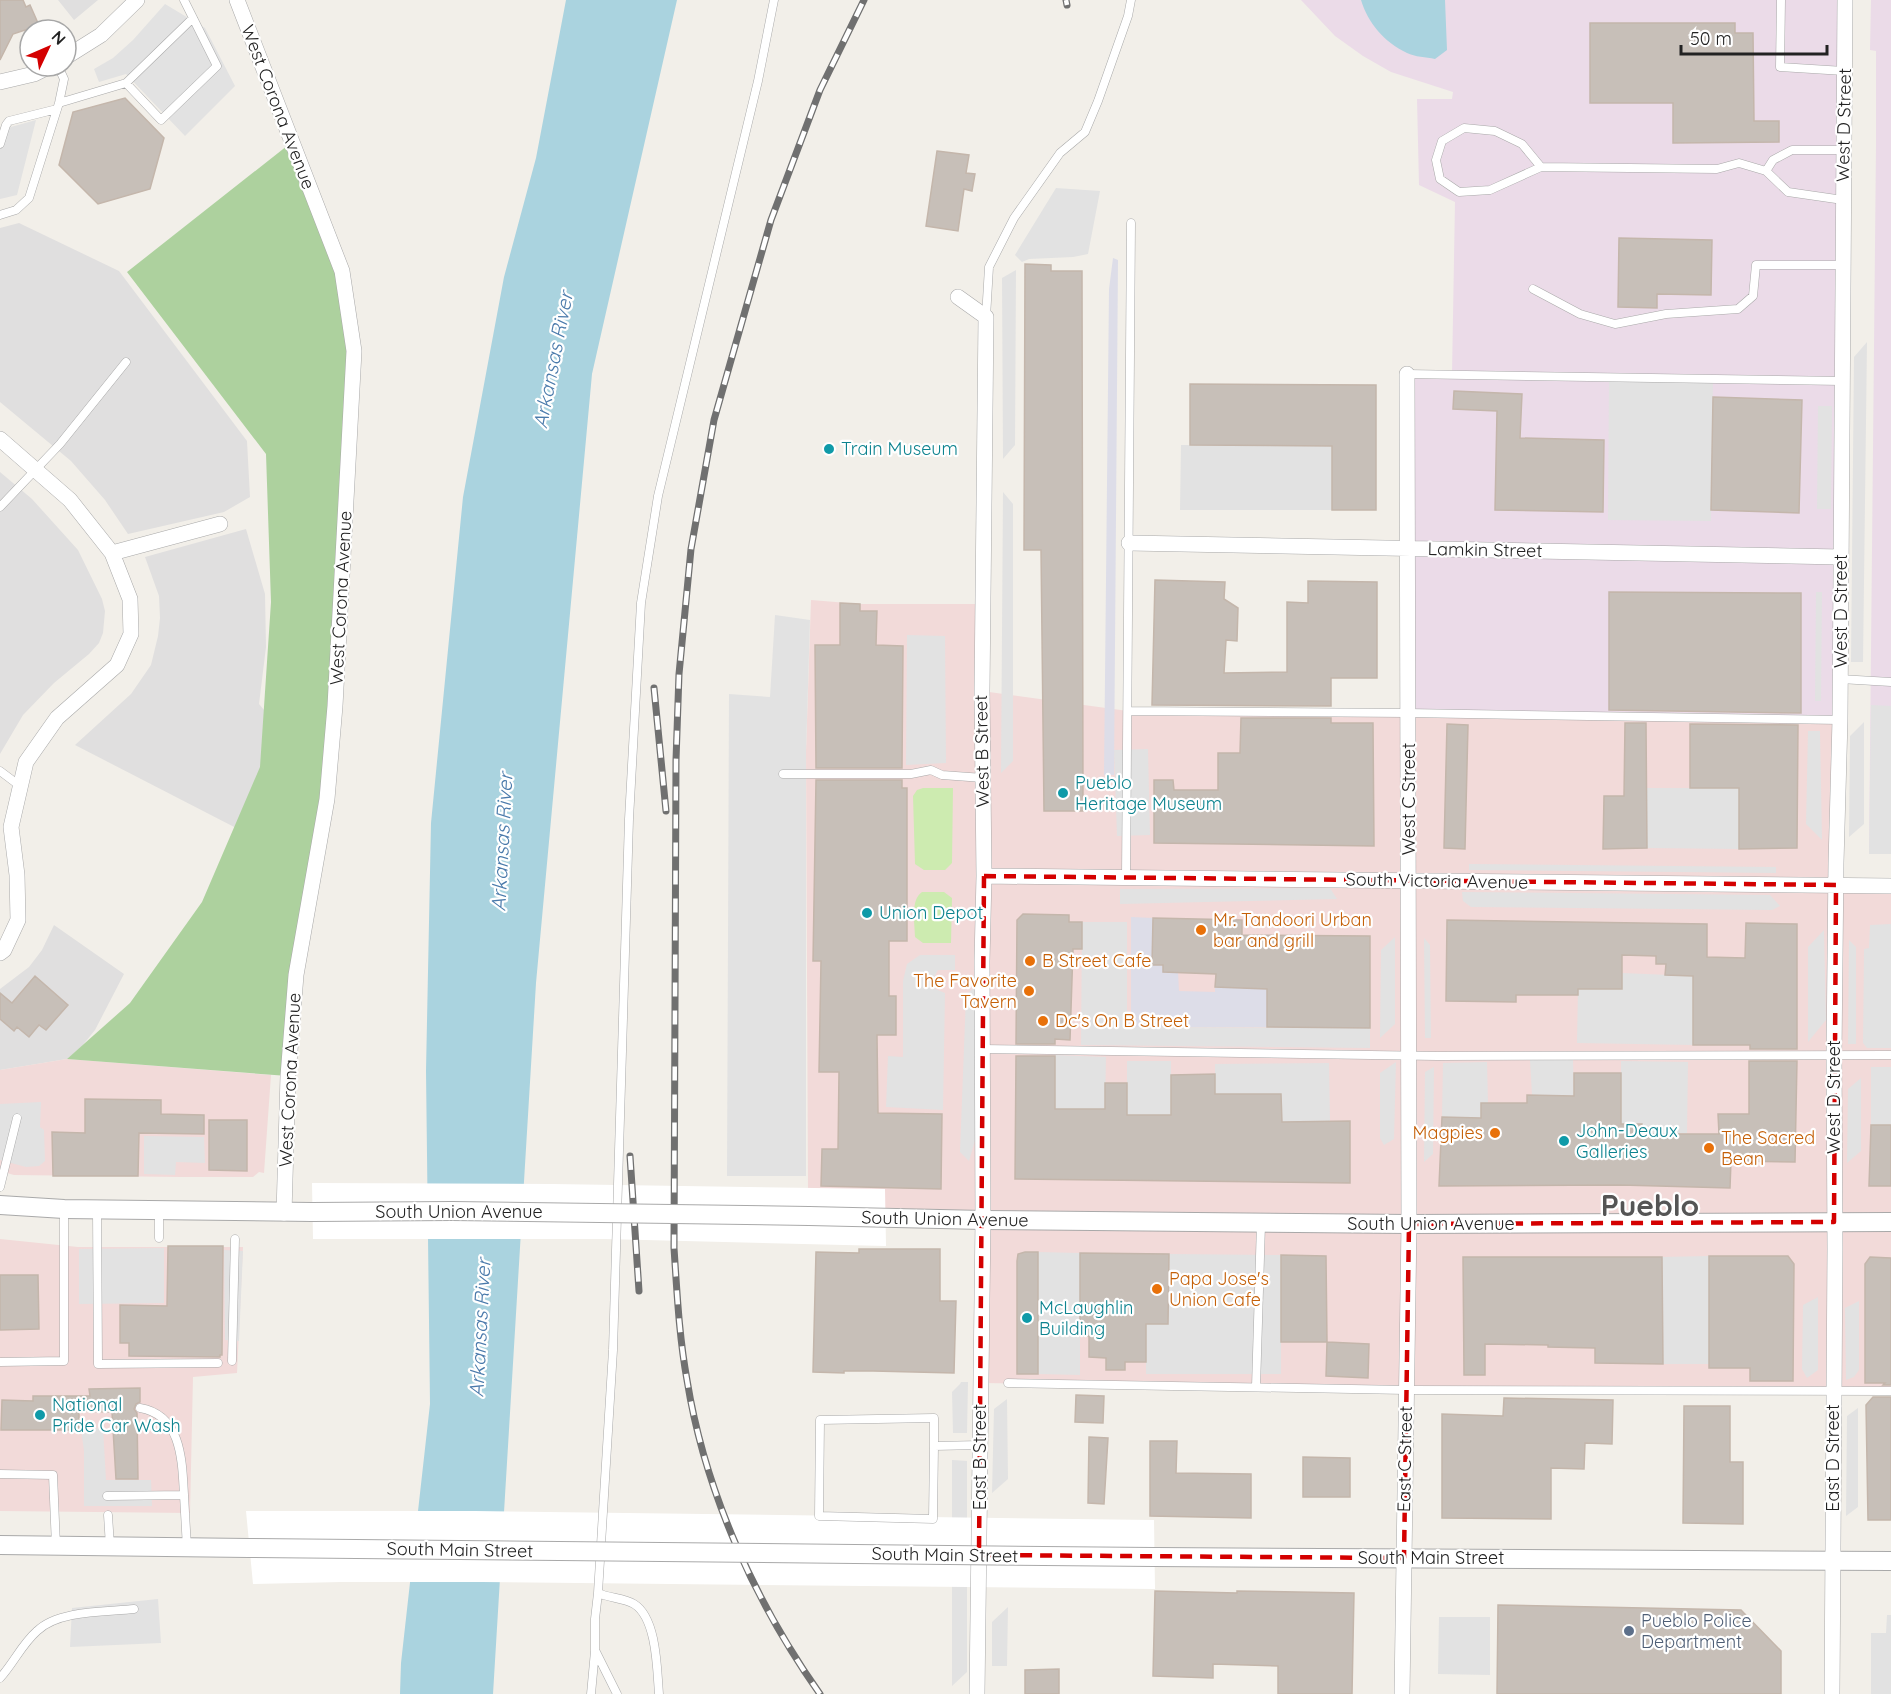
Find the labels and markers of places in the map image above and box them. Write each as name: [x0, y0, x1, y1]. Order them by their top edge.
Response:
place label: Train Museum: [841, 437, 958, 460]
marker: Train Museum: [822, 442, 836, 456]
place label: Pueblo Heritage Museum: [1075, 771, 1222, 815]
marker: Pueblo Heritage Museum: [1056, 786, 1070, 800]
place label: Union Depot: [879, 901, 983, 924]
marker: Union Depot: [860, 906, 874, 920]
place label: Mr. Tandoori Urban bar and grill: [1213, 908, 1372, 952]
marker: Mr. Tandoori Urban bar and grill: [1194, 923, 1208, 937]
place label: B Street Cafe: [1042, 949, 1151, 972]
marker: B Street Cafe: [1023, 954, 1037, 968]
place label: The Favorite Tavern: [913, 969, 1017, 1013]
marker: The Favorite Tavern: [1022, 984, 1036, 998]
place label: Dc's On B Street: [1055, 1009, 1189, 1032]
marker: Dc's On B Street: [1036, 1014, 1050, 1028]
place label: John-Deaux Galleries: [1576, 1119, 1678, 1163]
place label: Magpies: [1413, 1121, 1483, 1144]
marker: Magpies: [1488, 1126, 1502, 1140]
place label: The Sacred Bean: [1721, 1126, 1815, 1170]
marker: John-Deaux Galleries: [1557, 1134, 1571, 1148]
marker: The Sacred Bean: [1702, 1141, 1716, 1155]
place label: Papa Jose's Union Cafe: [1169, 1267, 1269, 1311]
marker: Papa Jose's Union Cafe: [1150, 1282, 1164, 1296]
place label: McLaughlin Building: [1039, 1296, 1133, 1340]
marker: McLaughlin Building: [1020, 1311, 1034, 1325]
place label: National Pride Car Wash: [52, 1393, 181, 1437]
marker: National Pride Car Wash: [33, 1408, 47, 1422]
place label: Pueblo Police Department: [1641, 1609, 1752, 1653]
marker: Pueblo Police Department: [1622, 1624, 1636, 1638]

